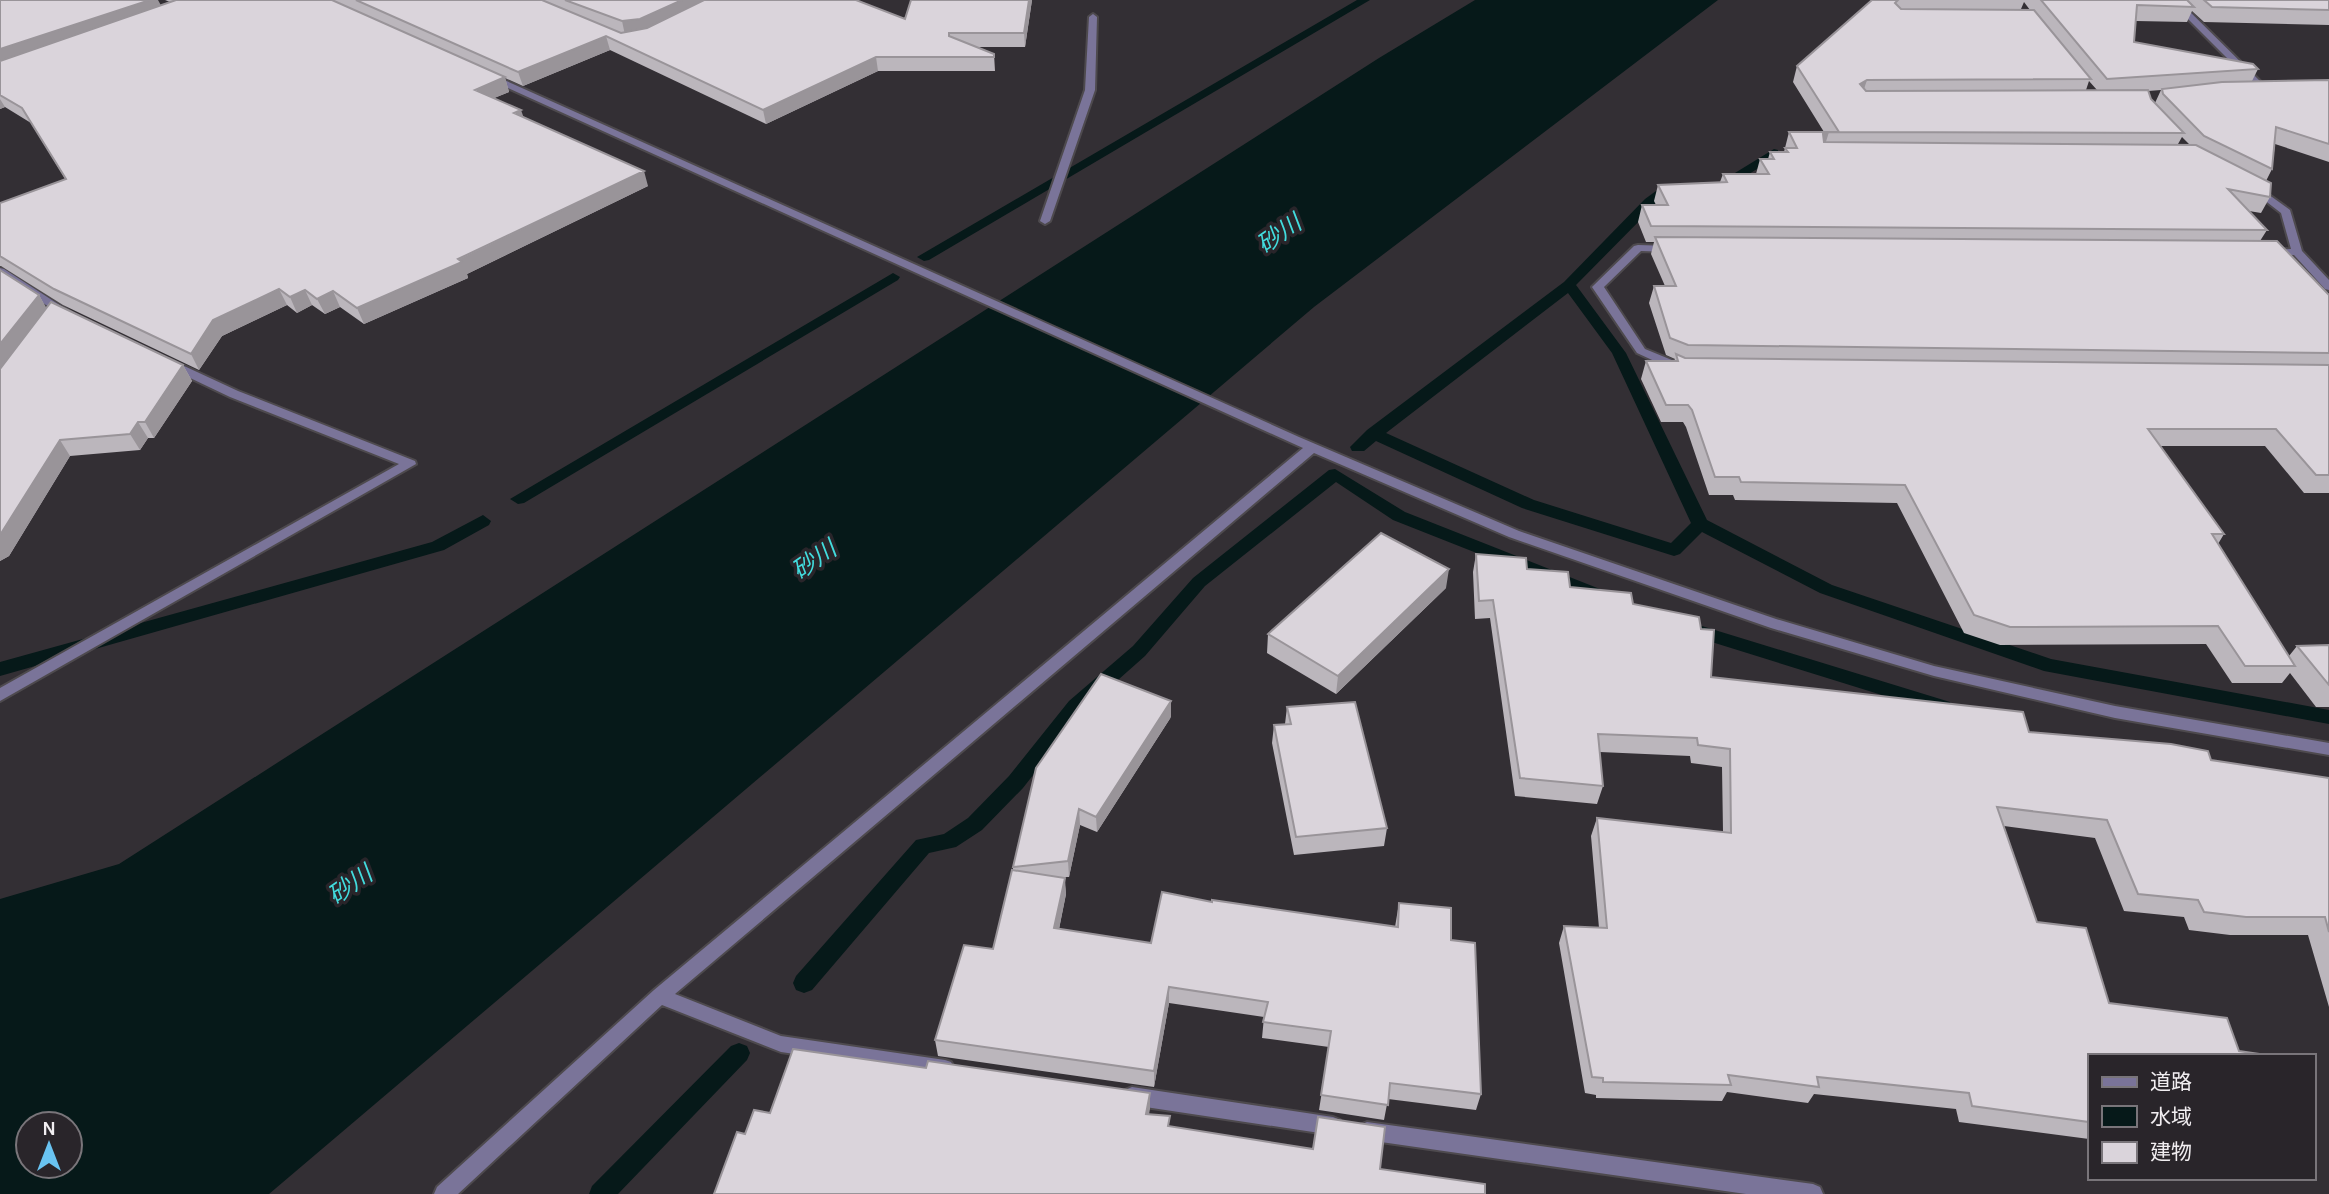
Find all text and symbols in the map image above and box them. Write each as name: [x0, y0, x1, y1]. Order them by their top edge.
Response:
water label: 砂川: [1251, 207, 1309, 259]
water label: 砂川: [786, 533, 844, 585]
water label: 砂川: [322, 858, 380, 910]
legend: [2088, 1054, 2315, 1180]
text: 道路: [2150, 1070, 2192, 1094]
text: 水域: [2150, 1105, 2192, 1129]
north arrow: [14, 1110, 84, 1180]
text: N: [42, 1118, 56, 1140]
text: 建物: [2150, 1140, 2192, 1164]

